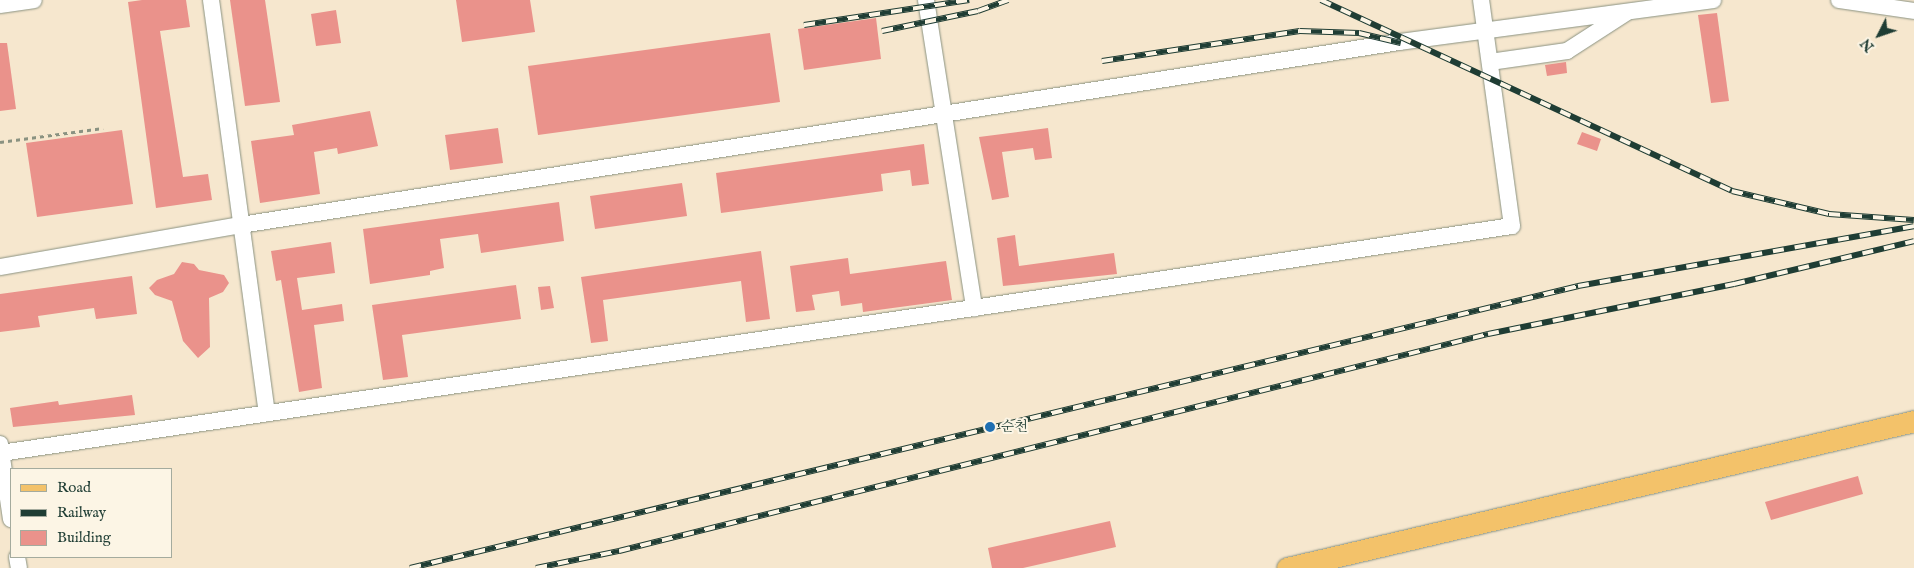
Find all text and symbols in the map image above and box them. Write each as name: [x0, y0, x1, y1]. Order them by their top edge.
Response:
north arrow: [1854, 10, 1904, 60]
text: N: [1857, 34, 1878, 55]
place label: 순천: [1001, 419, 1028, 435]
marker: 순천: [983, 420, 997, 434]
legend: [10, 468, 172, 558]
text: Road: [57, 478, 91, 497]
text: Railway: [57, 503, 106, 522]
text: Building: [57, 528, 111, 547]

